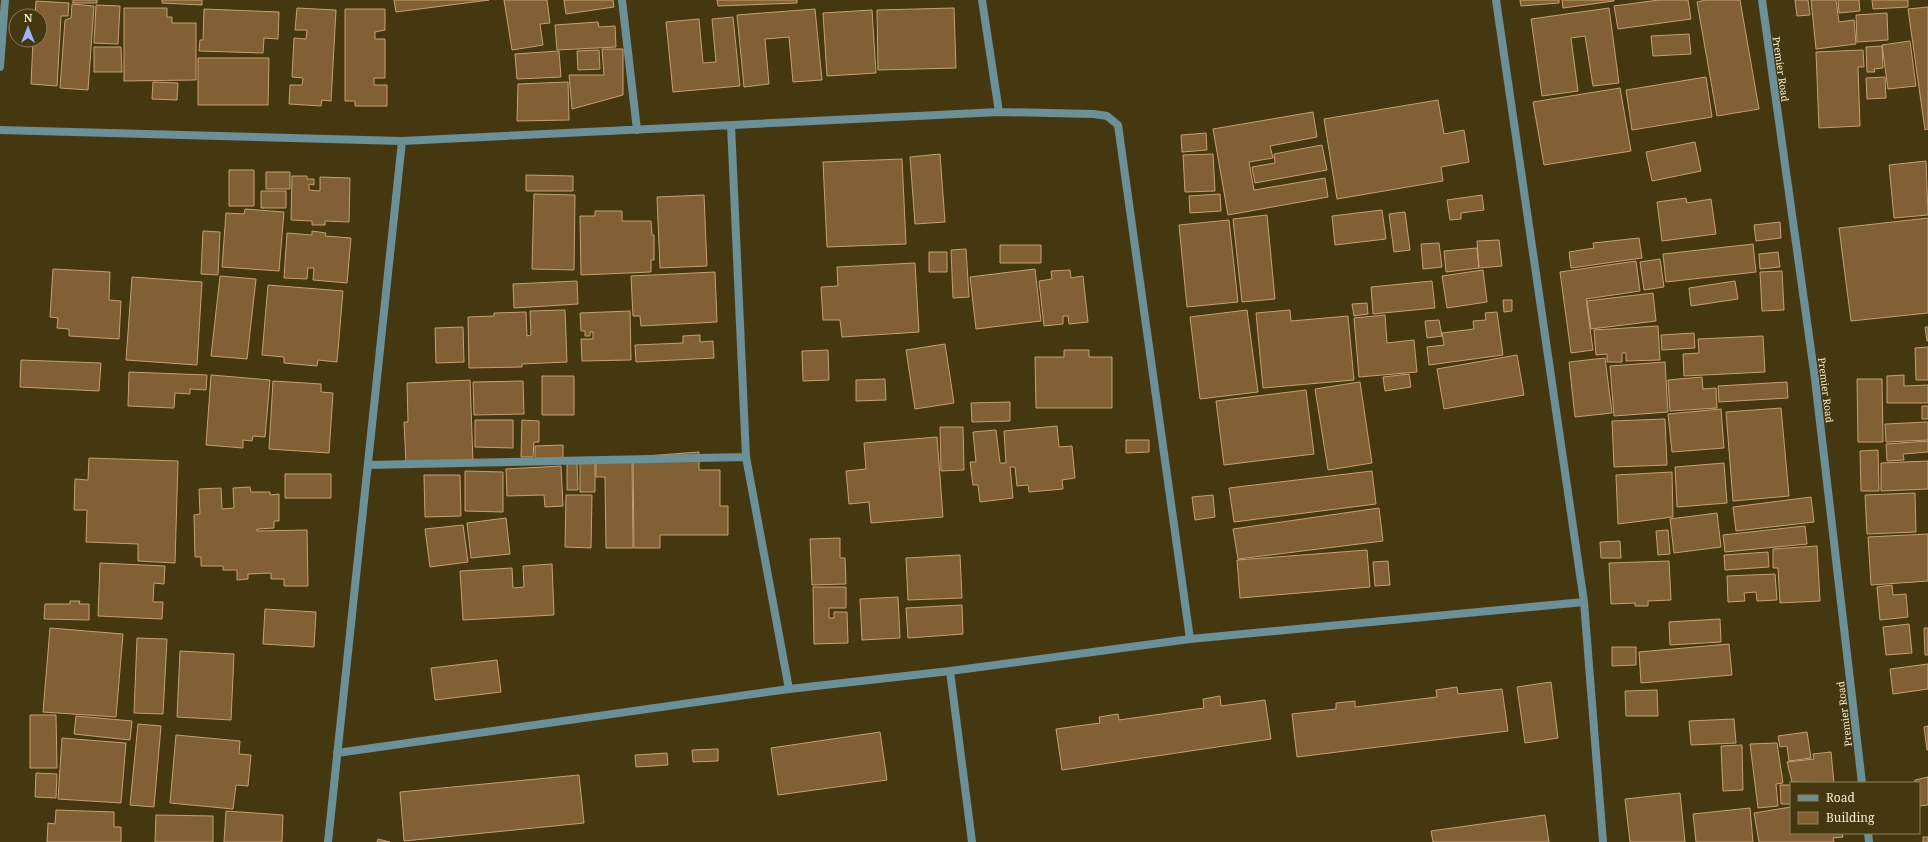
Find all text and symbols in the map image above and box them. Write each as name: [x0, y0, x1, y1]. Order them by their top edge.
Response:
north arrow: [8, 8, 48, 48]
text: N: [24, 10, 33, 25]
street label: Premier Road: [1770, 36, 1792, 102]
street label: Premier Road: [1815, 357, 1837, 423]
street label: Premier Road: [1833, 681, 1855, 747]
legend: [1790, 782, 1920, 834]
text: Road: [1826, 789, 1856, 806]
text: Building: [1826, 809, 1875, 826]

